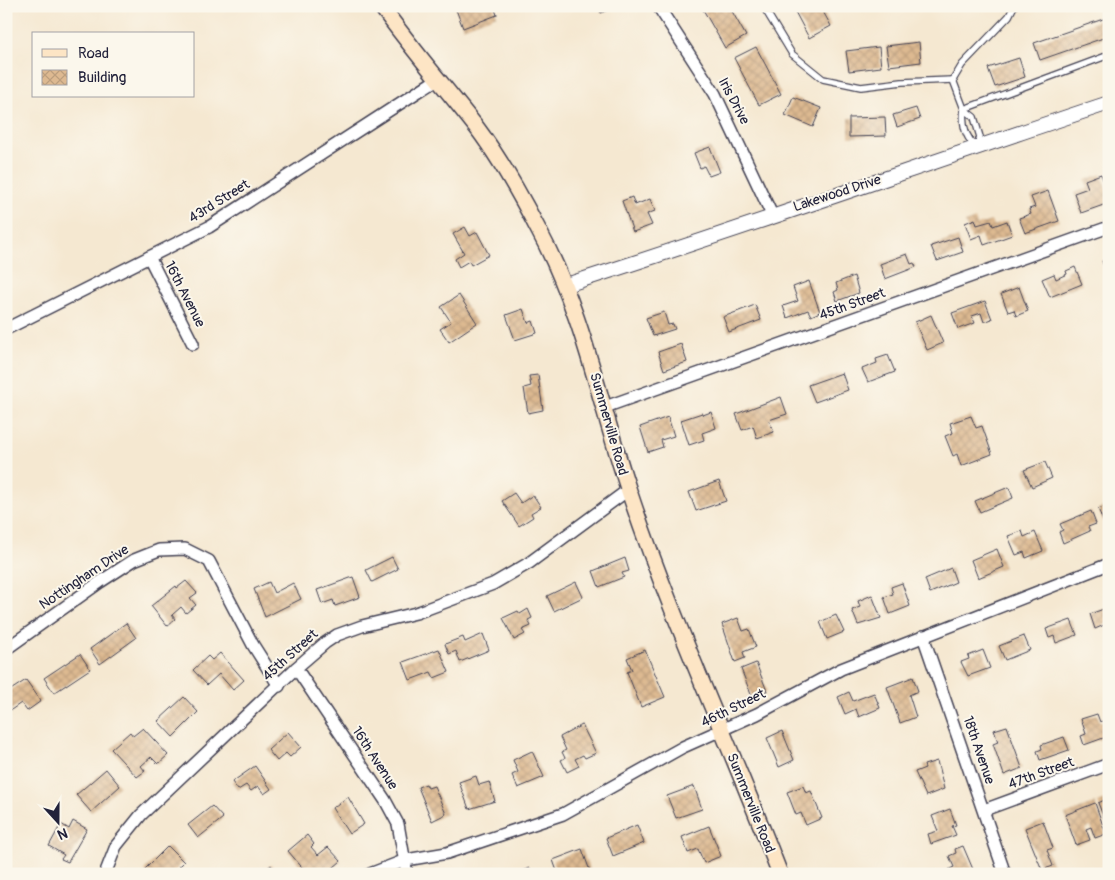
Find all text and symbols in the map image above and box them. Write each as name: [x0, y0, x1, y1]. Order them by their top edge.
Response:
legend: [32, 32, 195, 98]
text: Road: [78, 44, 109, 63]
text: Building: [78, 68, 126, 87]
street label: Iris Drive: [715, 75, 753, 127]
street label: Lakewood Drive: [791, 171, 883, 215]
street label: 43rd Street: [185, 175, 253, 226]
street label: 16th Avenue: [161, 258, 209, 330]
street label: 45th Street: [817, 284, 888, 324]
street label: Summerville Road: [586, 371, 632, 477]
street label: Nottingham Drive: [36, 541, 132, 613]
street label: 45th Street: [259, 625, 322, 684]
street label: 46th Street: [698, 685, 768, 731]
street label: 18th Avenue: [959, 714, 999, 786]
street label: 16th Avenue: [348, 723, 402, 793]
street label: Summerville Road: [723, 751, 779, 855]
street label: 47th Street: [1006, 753, 1077, 793]
north arrow: [32, 798, 82, 848]
text: N: [55, 824, 70, 843]

